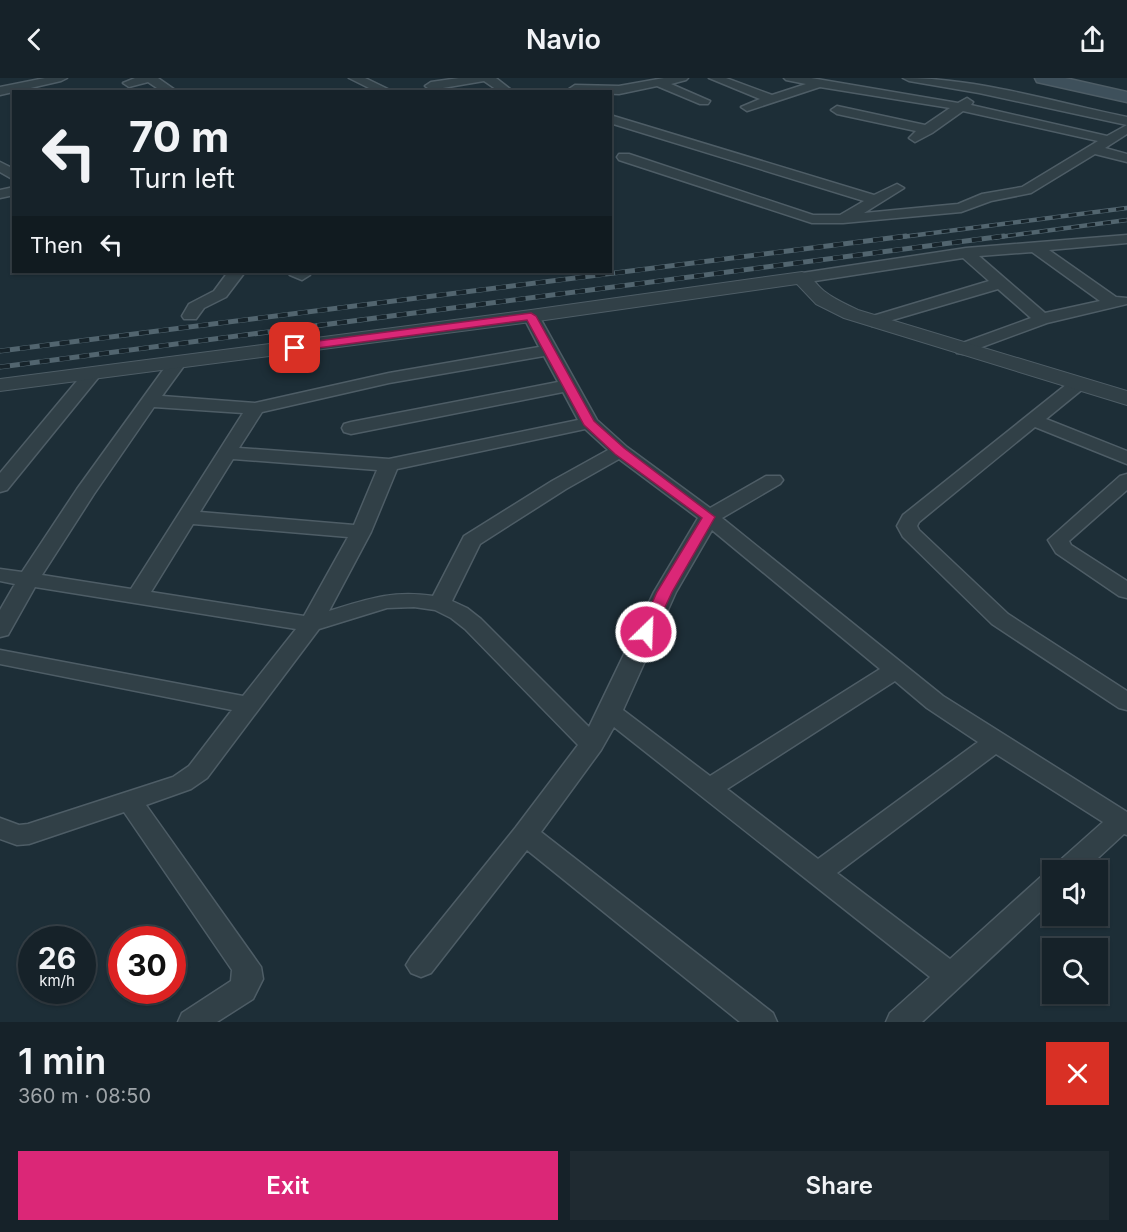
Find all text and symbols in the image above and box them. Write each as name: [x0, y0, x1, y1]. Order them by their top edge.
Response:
icon: back: [18, 23, 51, 56]
text: Navio: [526, 23, 601, 56]
icon: share: [1076, 23, 1109, 56]
text: 70 m: [129, 111, 229, 162]
icon: left: [30, 114, 108, 192]
text: Turn left: [129, 162, 235, 195]
icon: left: [95, 228, 128, 261]
text: Then: [30, 232, 83, 258]
pin: [269, 322, 320, 373]
icon: arrive: [278, 331, 311, 364]
position arrow: [614, 600, 678, 664]
map controls: [1042, 860, 1108, 1004]
button: sound: [1042, 860, 1108, 926]
speed limit sign: 30: [108, 926, 186, 1004]
button: search: [1042, 938, 1108, 1004]
text: 26: [38, 940, 76, 976]
text: km/h: [39, 971, 75, 990]
text: 1 min: [18, 1039, 106, 1083]
button: close: [1046, 1042, 1109, 1105]
text: 360 m · 08:50: [18, 1084, 151, 1108]
button: Exit: [18, 1151, 558, 1220]
button: Share: [570, 1151, 1109, 1220]

